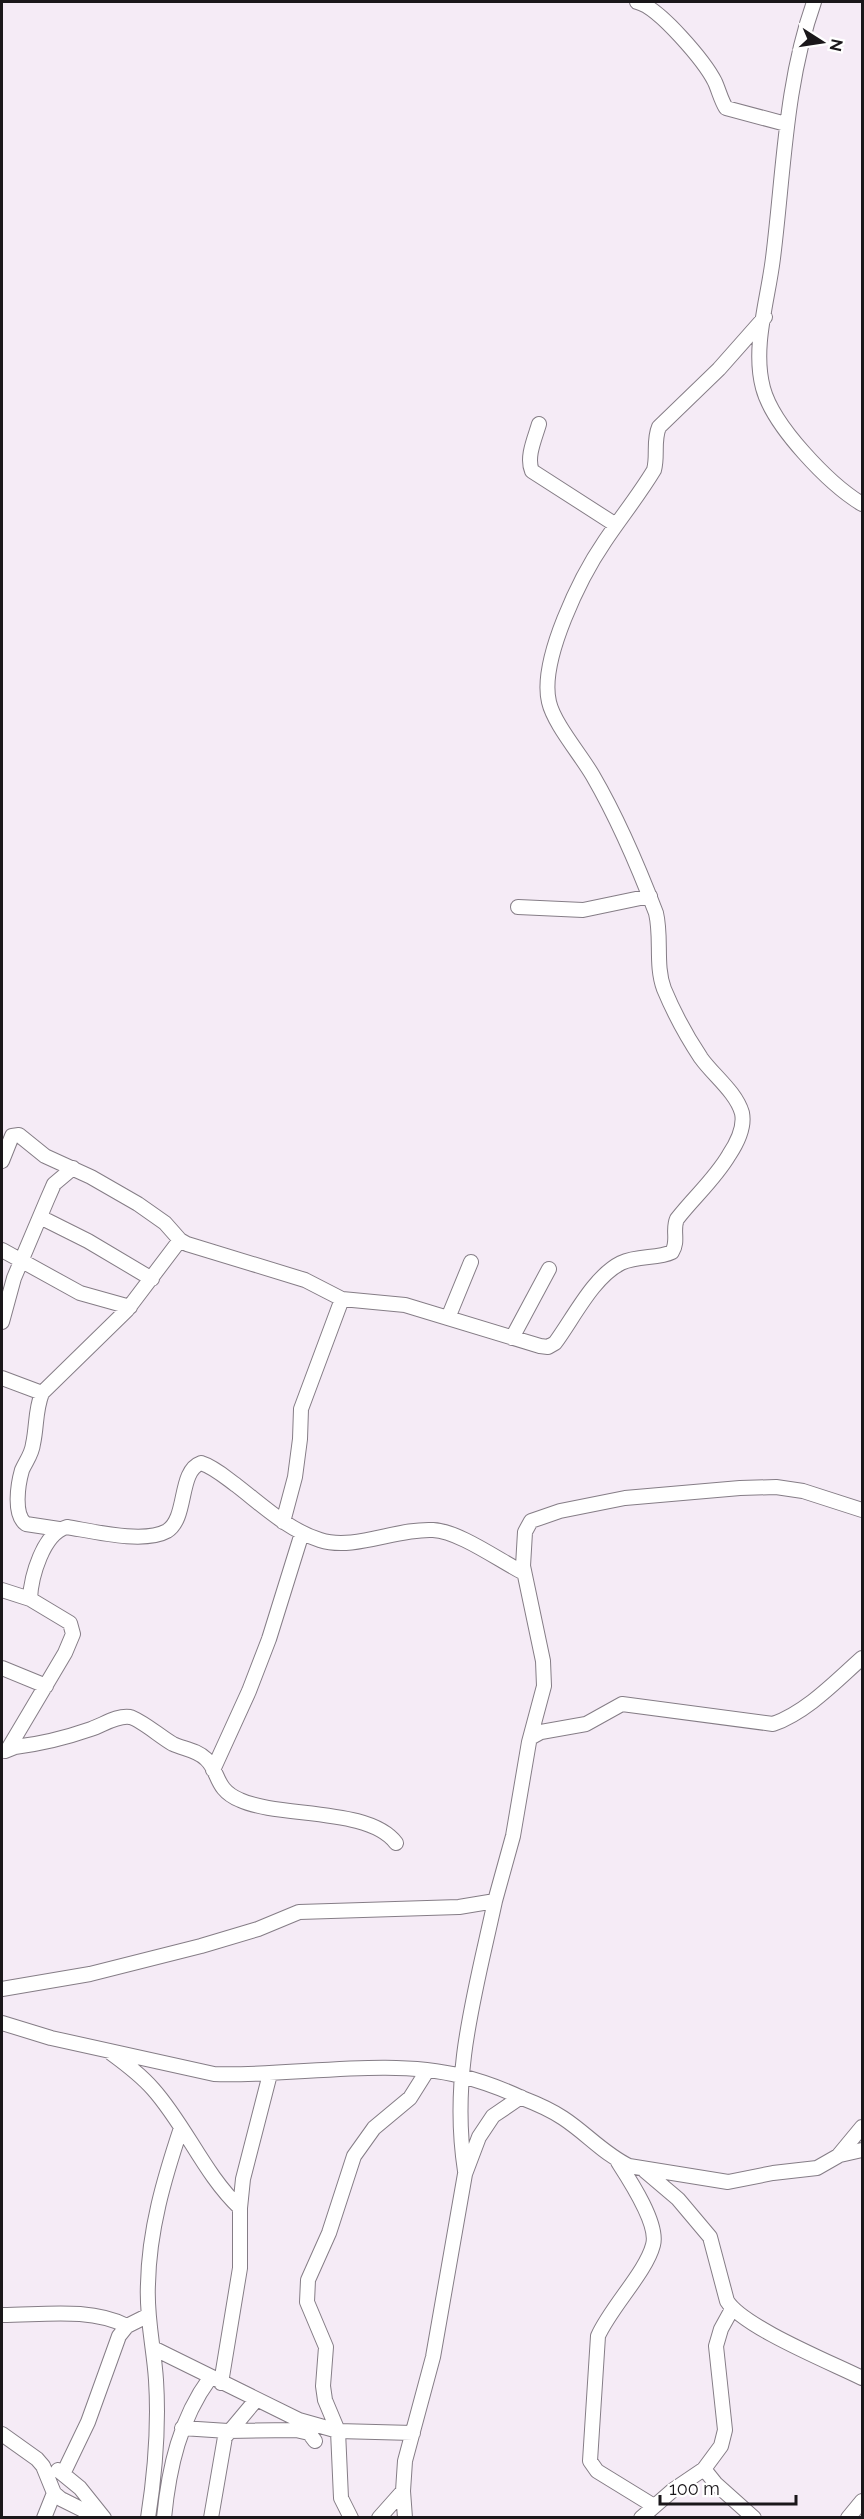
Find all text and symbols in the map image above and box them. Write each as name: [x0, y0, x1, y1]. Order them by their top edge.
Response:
north arrow: [792, 12, 852, 72]
text: N: [826, 37, 847, 53]
scale bar: [660, 2468, 796, 2506]
text: 100 m: [669, 2478, 720, 2499]

